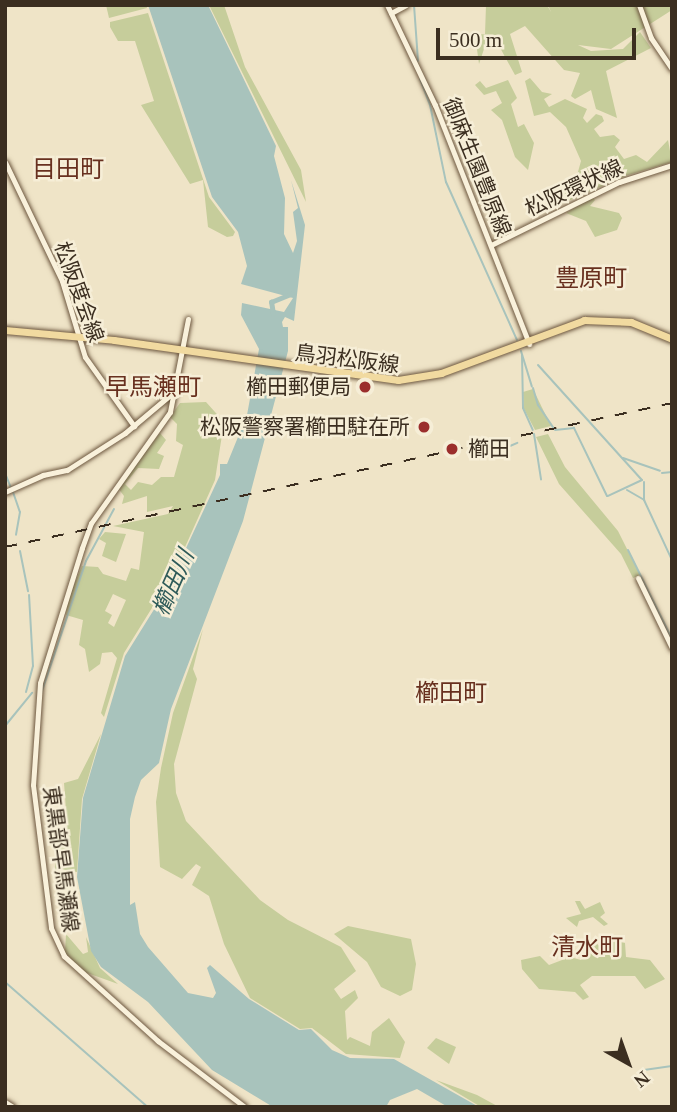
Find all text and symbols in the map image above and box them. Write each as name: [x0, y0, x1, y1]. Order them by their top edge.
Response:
scale bar: [439, 14, 638, 58]
text: 500 m: [449, 28, 502, 52]
street label: 御麻生園豊原線: [438, 94, 516, 240]
street label: 松阪環状線: [521, 154, 627, 222]
district label: 目田町: [32, 156, 104, 184]
street label: 松阪度会線: [49, 238, 109, 346]
district label: 豊原町: [555, 265, 627, 293]
street label: 鳥羽松阪線: [293, 340, 401, 378]
district label: 早馬瀬町: [105, 374, 201, 402]
place label: 櫛田郵便局: [246, 374, 351, 400]
marker: 櫛田郵便局: [357, 379, 373, 395]
place label: 松阪警察署櫛田駐在所: [200, 414, 410, 440]
marker: 松阪警察署櫛田駐在所: [416, 419, 432, 435]
place label: 櫛田: [468, 436, 510, 462]
marker: 櫛田: [442, 439, 462, 459]
water label: 櫛田川: [147, 546, 201, 620]
district label: 櫛田町: [415, 680, 487, 708]
street label: 東黒部早馬瀬線: [38, 784, 84, 934]
district label: 清水町: [551, 934, 623, 962]
north arrow: [593, 1028, 663, 1098]
text: N: [630, 1067, 654, 1092]

